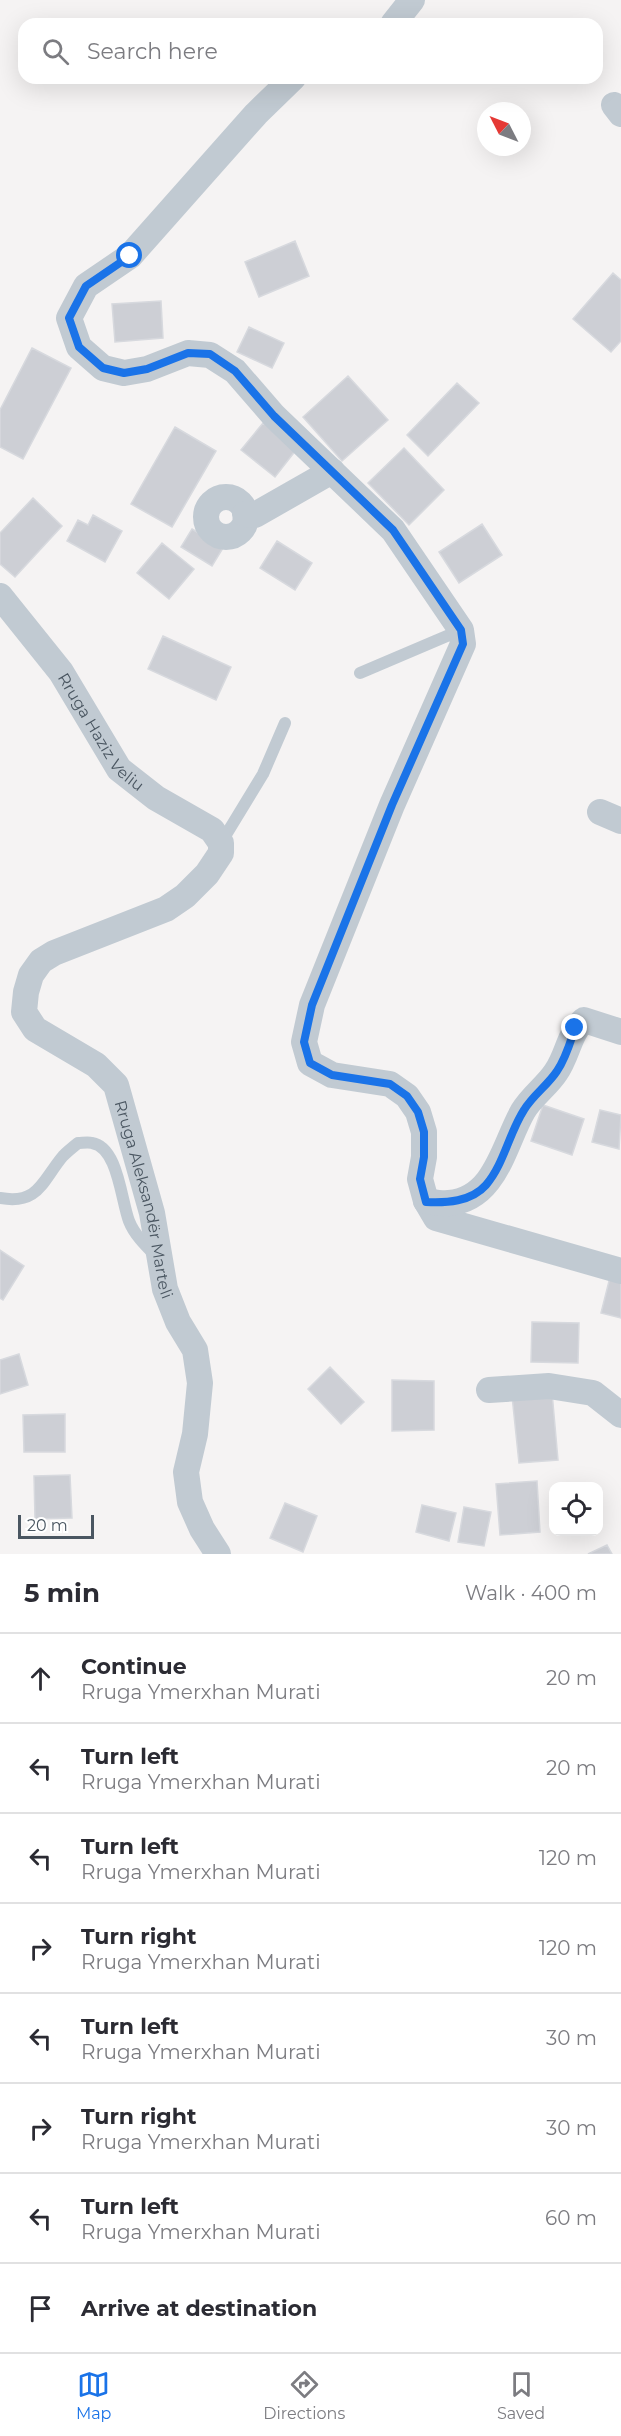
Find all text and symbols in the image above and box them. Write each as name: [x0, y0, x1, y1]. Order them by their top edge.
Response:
search box: [18, 18, 603, 84]
icon: search: [39, 35, 72, 68]
text: Search here: [87, 38, 218, 65]
north arrow: [477, 102, 531, 156]
route start: [116, 242, 142, 268]
street label: Rruga Haziz Veliu: [54, 670, 148, 795]
route end: [561, 1014, 587, 1040]
street label: Rruga Aleksandër Marteli: [111, 1098, 177, 1301]
map controls: [549, 1482, 603, 1536]
button: locate: [549, 1482, 603, 1536]
scale bar: [18, 1512, 94, 1540]
text: 20 m: [27, 1516, 68, 1535]
text: 5 min: [24, 1577, 100, 1609]
text: Walk · 400 m: [465, 1581, 597, 1605]
text: Continue: [81, 1653, 187, 1680]
icon: ahead: [24, 1662, 57, 1695]
text: 20 m: [546, 1666, 597, 1690]
text: Rruga Ymerxhan Murati: [81, 1680, 321, 1704]
text: Turn left: [81, 1743, 179, 1770]
icon: left: [24, 1752, 57, 1785]
text: 20 m: [546, 1756, 597, 1780]
text: Rruga Ymerxhan Murati: [81, 1770, 321, 1794]
text: Turn left: [81, 1833, 179, 1860]
icon: left: [24, 1842, 57, 1875]
text: 120 m: [539, 1846, 597, 1870]
text: Rruga Ymerxhan Murati: [81, 1860, 321, 1884]
text: Turn right: [81, 1923, 196, 1950]
icon: right: [24, 1932, 57, 1965]
text: 120 m: [539, 1936, 597, 1960]
text: Rruga Ymerxhan Murati: [81, 1950, 321, 1974]
text: Turn left: [81, 2013, 179, 2040]
icon: left: [24, 2022, 57, 2055]
text: 30 m: [546, 2026, 597, 2050]
text: Rruga Ymerxhan Murati: [81, 2040, 321, 2064]
text: Turn right: [81, 2103, 196, 2130]
icon: right: [24, 2112, 57, 2145]
text: 30 m: [546, 2116, 597, 2140]
text: Rruga Ymerxhan Murati: [81, 2130, 321, 2154]
text: Turn left: [81, 2193, 179, 2220]
icon: left: [24, 2202, 57, 2235]
text: 60 m: [545, 2206, 597, 2230]
text: Rruga Ymerxhan Murati: [81, 2220, 321, 2244]
icon: arrive: [24, 2292, 57, 2325]
text: Arrive at destination: [81, 2295, 317, 2322]
tab: Map: [76, 2368, 111, 2423]
tab: Directions: [263, 2368, 345, 2423]
tab: Saved: [497, 2368, 545, 2423]

